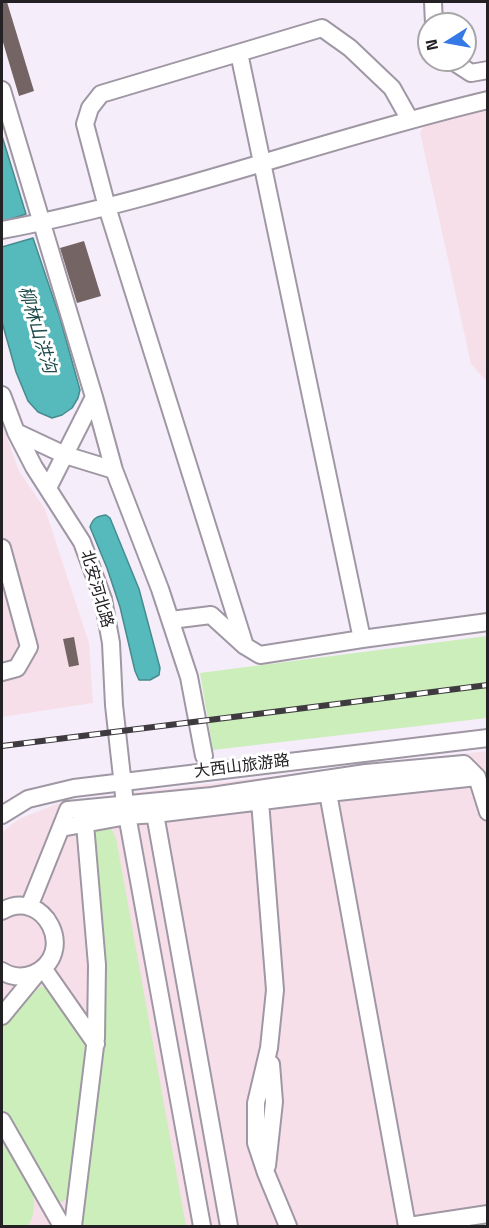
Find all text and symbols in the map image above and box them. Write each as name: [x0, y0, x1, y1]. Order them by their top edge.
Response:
north arrow: [417, 12, 477, 72]
text: N: [418, 37, 444, 53]
water label: 柳林山洪沟: [13, 284, 59, 376]
street label: 北安河北路: [76, 548, 116, 630]
street label: 大西山旅游路: [193, 752, 291, 782]

